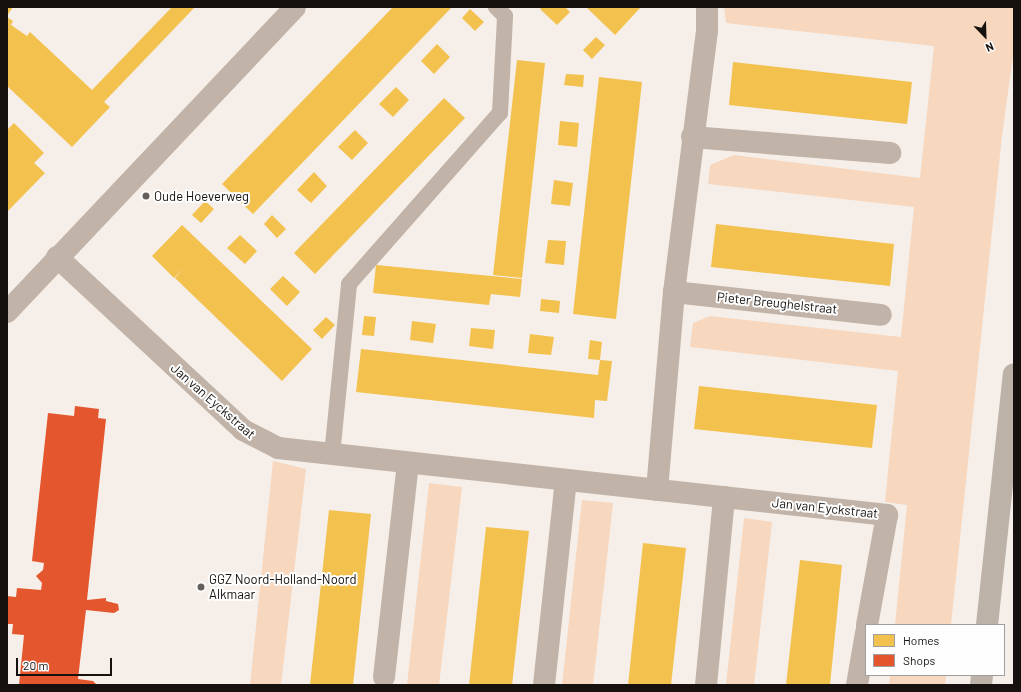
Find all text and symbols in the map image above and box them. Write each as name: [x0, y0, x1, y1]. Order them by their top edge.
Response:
north arrow: [965, 16, 1005, 56]
text: N: [984, 40, 996, 55]
place label: Oude Hoeverweg: [154, 188, 249, 204]
marker: Oude Hoeverweg: [141, 191, 151, 201]
street label: Pieter Breughelstraat: [716, 289, 838, 317]
street label: Jan van Eyckstraat: [168, 360, 258, 442]
street label: Jan van Eyckstraat: [771, 495, 879, 521]
place label: GGZ Noord-Holland-Noord Alkmaar: [209, 572, 357, 603]
marker: GGZ Noord-Holland-Noord Alkmaar: [196, 582, 206, 592]
legend: [865, 624, 1005, 676]
text: Homes: [903, 633, 939, 647]
scale bar: [18, 650, 114, 676]
text: Shops: [903, 653, 935, 667]
text: 20 m: [23, 658, 49, 672]

